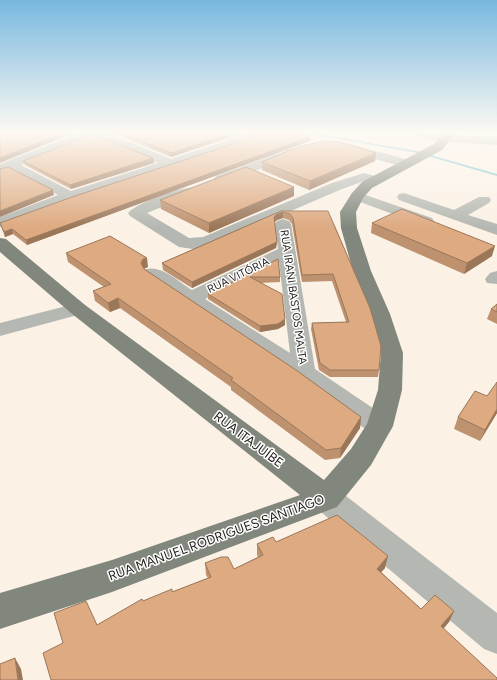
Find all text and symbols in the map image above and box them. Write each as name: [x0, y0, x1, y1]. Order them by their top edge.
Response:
street label: RUA IRANI BASTOS MALTA: [278, 229, 309, 366]
street label: RUA VITÓRIA: [205, 254, 272, 296]
street label: RUA ITAJUÍBE: [211, 408, 286, 470]
street label: RUA MANUEL RODRIGUES SANTIAGO: [106, 491, 326, 584]

